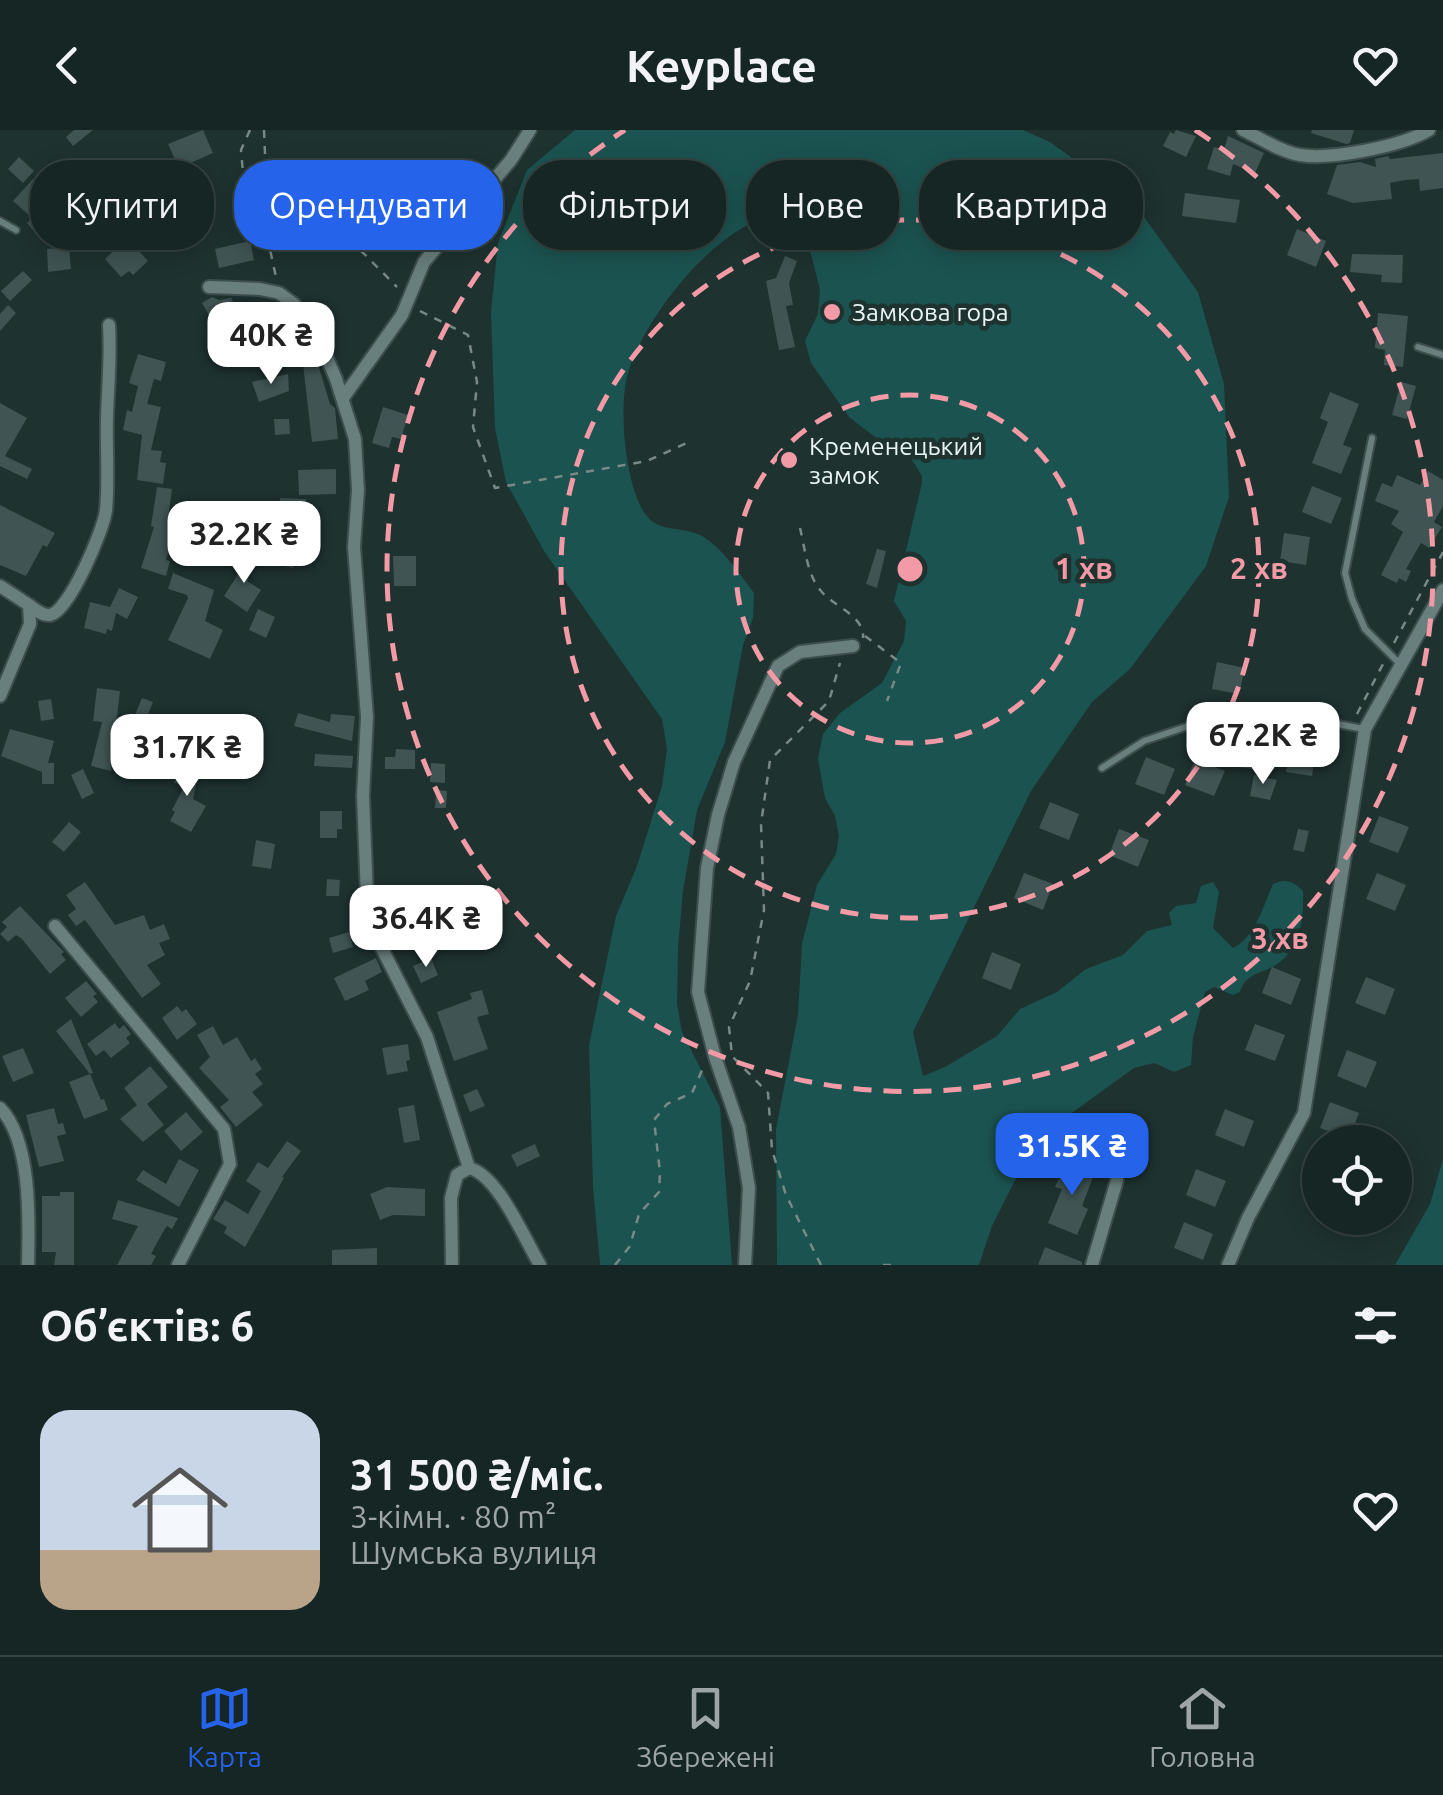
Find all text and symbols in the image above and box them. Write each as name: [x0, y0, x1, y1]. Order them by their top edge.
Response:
icon: back: [40, 38, 95, 93]
icon: heart: [1348, 38, 1403, 93]
text: Keyplace: [626, 40, 817, 91]
chip: Купити: [30, 160, 214, 250]
chip: Орендувати: [234, 160, 503, 250]
chip: Фільтри: [523, 160, 726, 250]
chip: Нове: [746, 160, 899, 250]
chip: Квартира: [919, 160, 1143, 250]
place label: Замкова гора: [852, 298, 1009, 326]
marker: Замкова гора: [821, 301, 843, 323]
pin: 40K ₴: [201, 302, 341, 387]
text: 40K ₴: [229, 316, 313, 352]
place label: Кременецький замок: [809, 432, 983, 489]
marker: Кременецький замок: [778, 449, 800, 471]
pin: 32.2K ₴: [152, 501, 336, 586]
text: 32.2K ₴: [190, 515, 298, 551]
centre of rings: [892, 551, 928, 587]
text: 1 хв: [1055, 551, 1113, 585]
text: 2 хв: [1230, 551, 1288, 585]
pin: 67.2K ₴: [1171, 702, 1355, 787]
pin: 31.7K ₴: [95, 714, 279, 799]
text: 67.2K ₴: [1209, 716, 1317, 752]
text: 31.7K ₴: [133, 728, 241, 764]
pin: 36.4K ₴: [334, 885, 518, 970]
text: 36.4K ₴: [372, 899, 480, 935]
text: 3 хв: [1251, 921, 1309, 955]
pin: 31.5K ₴: [980, 1113, 1164, 1198]
map controls: [1302, 1125, 1412, 1235]
button: locate: [1302, 1125, 1412, 1235]
text: 31.5K ₴: [1018, 1127, 1126, 1163]
icon: filters: [1348, 1298, 1403, 1353]
text: Об’єктів: 6: [40, 1302, 254, 1349]
icon: home: [120, 1450, 240, 1570]
text: 31 500 ₴/міс.: [350, 1451, 604, 1498]
icon: heart: [1348, 1483, 1403, 1538]
text: 3-кімн. · 80 m²: [350, 1498, 556, 1534]
text: Шумська вулиця: [350, 1534, 598, 1570]
tab: Карта: [187, 1681, 262, 1772]
tab: Збережені: [636, 1681, 775, 1772]
tab: Головна: [1149, 1681, 1256, 1772]

